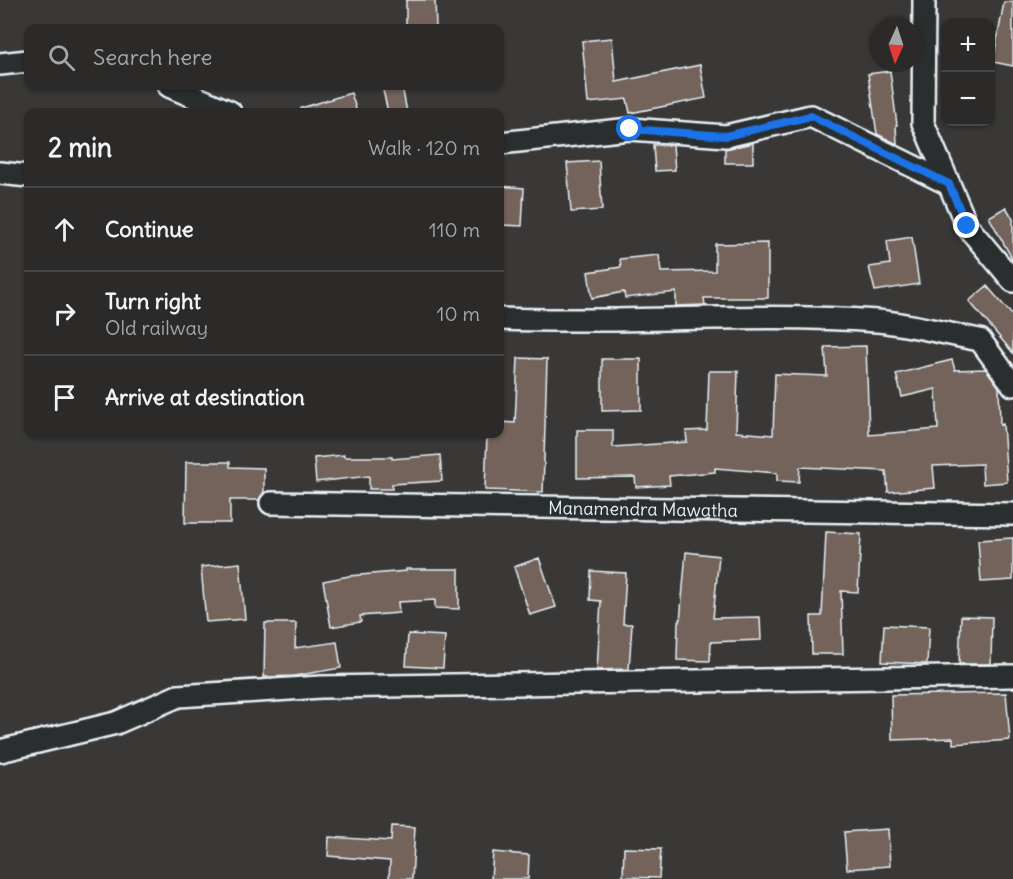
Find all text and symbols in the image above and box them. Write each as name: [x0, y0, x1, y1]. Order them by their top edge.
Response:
north arrow: [869, 18, 923, 72]
map controls: [941, 18, 995, 126]
button: +: [941, 18, 995, 72]
search box: [24, 24, 504, 90]
icon: search: [45, 41, 78, 74]
text: Search here: [93, 43, 212, 71]
button: −: [941, 72, 995, 126]
route start: [616, 115, 642, 141]
text: 2 min: [48, 131, 112, 164]
text: Walk · 120 m: [368, 135, 480, 160]
route end: [953, 212, 979, 238]
icon: ahead: [48, 213, 81, 246]
text: Continue: [105, 215, 194, 243]
text: 110 m: [429, 217, 480, 242]
text: Turn right: [105, 287, 201, 315]
icon: right: [48, 297, 81, 330]
text: 10 m: [437, 301, 480, 326]
text: Old railway: [105, 315, 208, 340]
icon: arrive: [48, 381, 81, 414]
text: Arrive at destination: [105, 383, 305, 411]
street label: Manamendra Mawatha: [548, 496, 738, 521]

